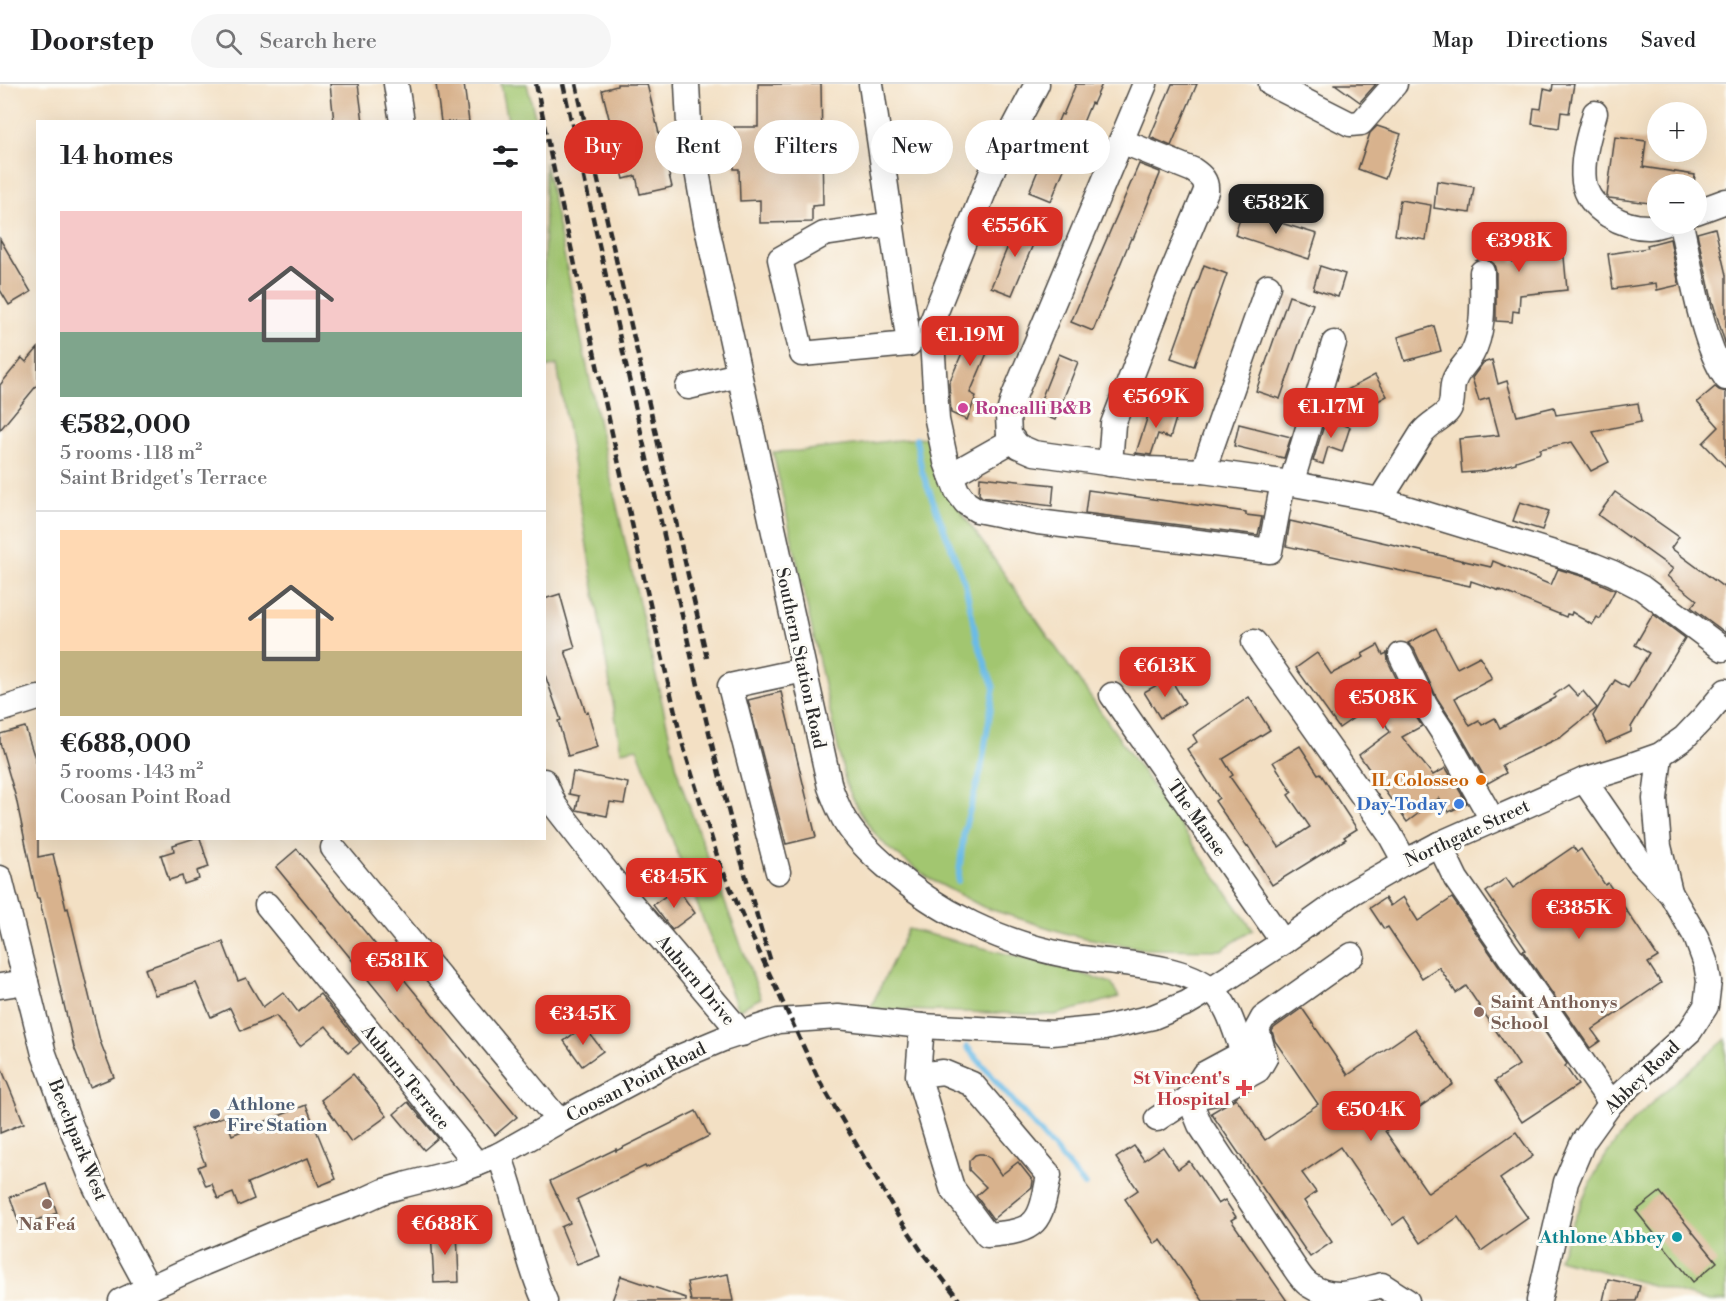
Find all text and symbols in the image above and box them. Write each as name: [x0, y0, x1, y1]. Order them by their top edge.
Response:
search box: [191, 14, 611, 68]
text: Doorstep: [30, 24, 155, 59]
icon: search: [212, 25, 245, 58]
text: Search here: [260, 28, 377, 55]
text: Map: [1432, 28, 1474, 54]
text: Directions: [1507, 28, 1608, 54]
text: Saved: [1641, 28, 1696, 54]
map controls: [1647, 102, 1707, 234]
button: +: [1647, 102, 1707, 162]
chip: Buy: [564, 120, 643, 174]
chip: Rent: [655, 120, 742, 174]
chip: Filters: [754, 120, 859, 174]
chip: New: [871, 120, 953, 174]
chip: Apartment: [965, 120, 1110, 174]
text: 14 homes: [60, 140, 173, 172]
icon: filters: [489, 140, 522, 173]
button: −: [1647, 174, 1707, 234]
pin: €582K: [1234, 184, 1318, 235]
text: €582K: [1243, 191, 1309, 216]
pin: €556K: [973, 207, 1057, 258]
text: €556K: [982, 214, 1048, 239]
pin: €398K: [1477, 222, 1561, 273]
text: €398K: [1486, 229, 1552, 254]
icon: home: [237, 250, 345, 358]
pin: €1.19M: [921, 316, 1019, 367]
text: €1.19M: [936, 323, 1004, 348]
pin: €569K: [1114, 378, 1198, 429]
text: €569K: [1123, 385, 1189, 410]
pin: €1.17M: [1282, 388, 1380, 439]
text: €1.17M: [1297, 395, 1365, 420]
place label: Roncalli B&B: [975, 397, 1091, 420]
marker: Roncalli B&B: [956, 401, 970, 415]
text: €582,000: [60, 409, 191, 441]
text: 5 rooms · 118 m²: [60, 441, 202, 466]
text: Saint Bridget's Terrace: [60, 466, 267, 491]
street label: Southern Station Road: [770, 566, 831, 751]
icon: home: [237, 569, 345, 677]
pin: €613K: [1123, 647, 1207, 698]
text: €613K: [1134, 654, 1196, 679]
pin: €508K: [1341, 679, 1425, 730]
text: €508K: [1349, 686, 1417, 711]
text: €688,000: [60, 728, 191, 760]
text: 5 rooms · 143 m²: [60, 760, 203, 785]
place label: IL Colosseo: [1371, 769, 1469, 792]
marker: IL Colosseo: [1474, 773, 1488, 787]
street label: The Manse: [1162, 775, 1231, 861]
text: Coosan Point Road: [60, 785, 231, 810]
place label: Day-Today: [1357, 793, 1448, 816]
street label: Northgate Street: [1401, 794, 1534, 872]
marker: Day-Today: [1452, 797, 1466, 811]
pin: €845K: [632, 858, 716, 909]
text: €845K: [640, 865, 708, 890]
pin: €385K: [1537, 889, 1621, 940]
text: €385K: [1546, 896, 1612, 921]
street label: Auburn Drive: [650, 930, 740, 1030]
pin: €581K: [355, 942, 439, 993]
text: €581K: [365, 949, 429, 974]
place label: Saint Anthonys School: [1491, 991, 1618, 1035]
pin: €345K: [541, 995, 625, 1046]
text: €345K: [549, 1002, 617, 1027]
marker: Saint Anthonys School: [1472, 1005, 1486, 1019]
street label: Auburn Terrace: [356, 1019, 455, 1135]
street label: Abbey Road: [1599, 1035, 1685, 1120]
street label: Coosan Point Road: [563, 1037, 711, 1128]
place label: St Vincent's Hospital: [1134, 1067, 1230, 1111]
street label: Beechpark West: [42, 1075, 113, 1205]
marker: St Vincent's Hospital: [1235, 1079, 1253, 1097]
pin: €504K: [1329, 1091, 1413, 1142]
place label: Athlone Fire Station: [226, 1093, 327, 1137]
text: €504K: [1336, 1098, 1406, 1123]
marker: Athlone Fire Station: [208, 1107, 222, 1121]
marker: Na Feá: [40, 1197, 54, 1211]
pin: €688K: [403, 1205, 487, 1256]
text: €688K: [411, 1212, 479, 1237]
place label: Na Feá: [18, 1213, 76, 1236]
place label: Athlone Abbey: [1538, 1226, 1666, 1249]
marker: Athlone Abbey: [1670, 1230, 1684, 1244]

